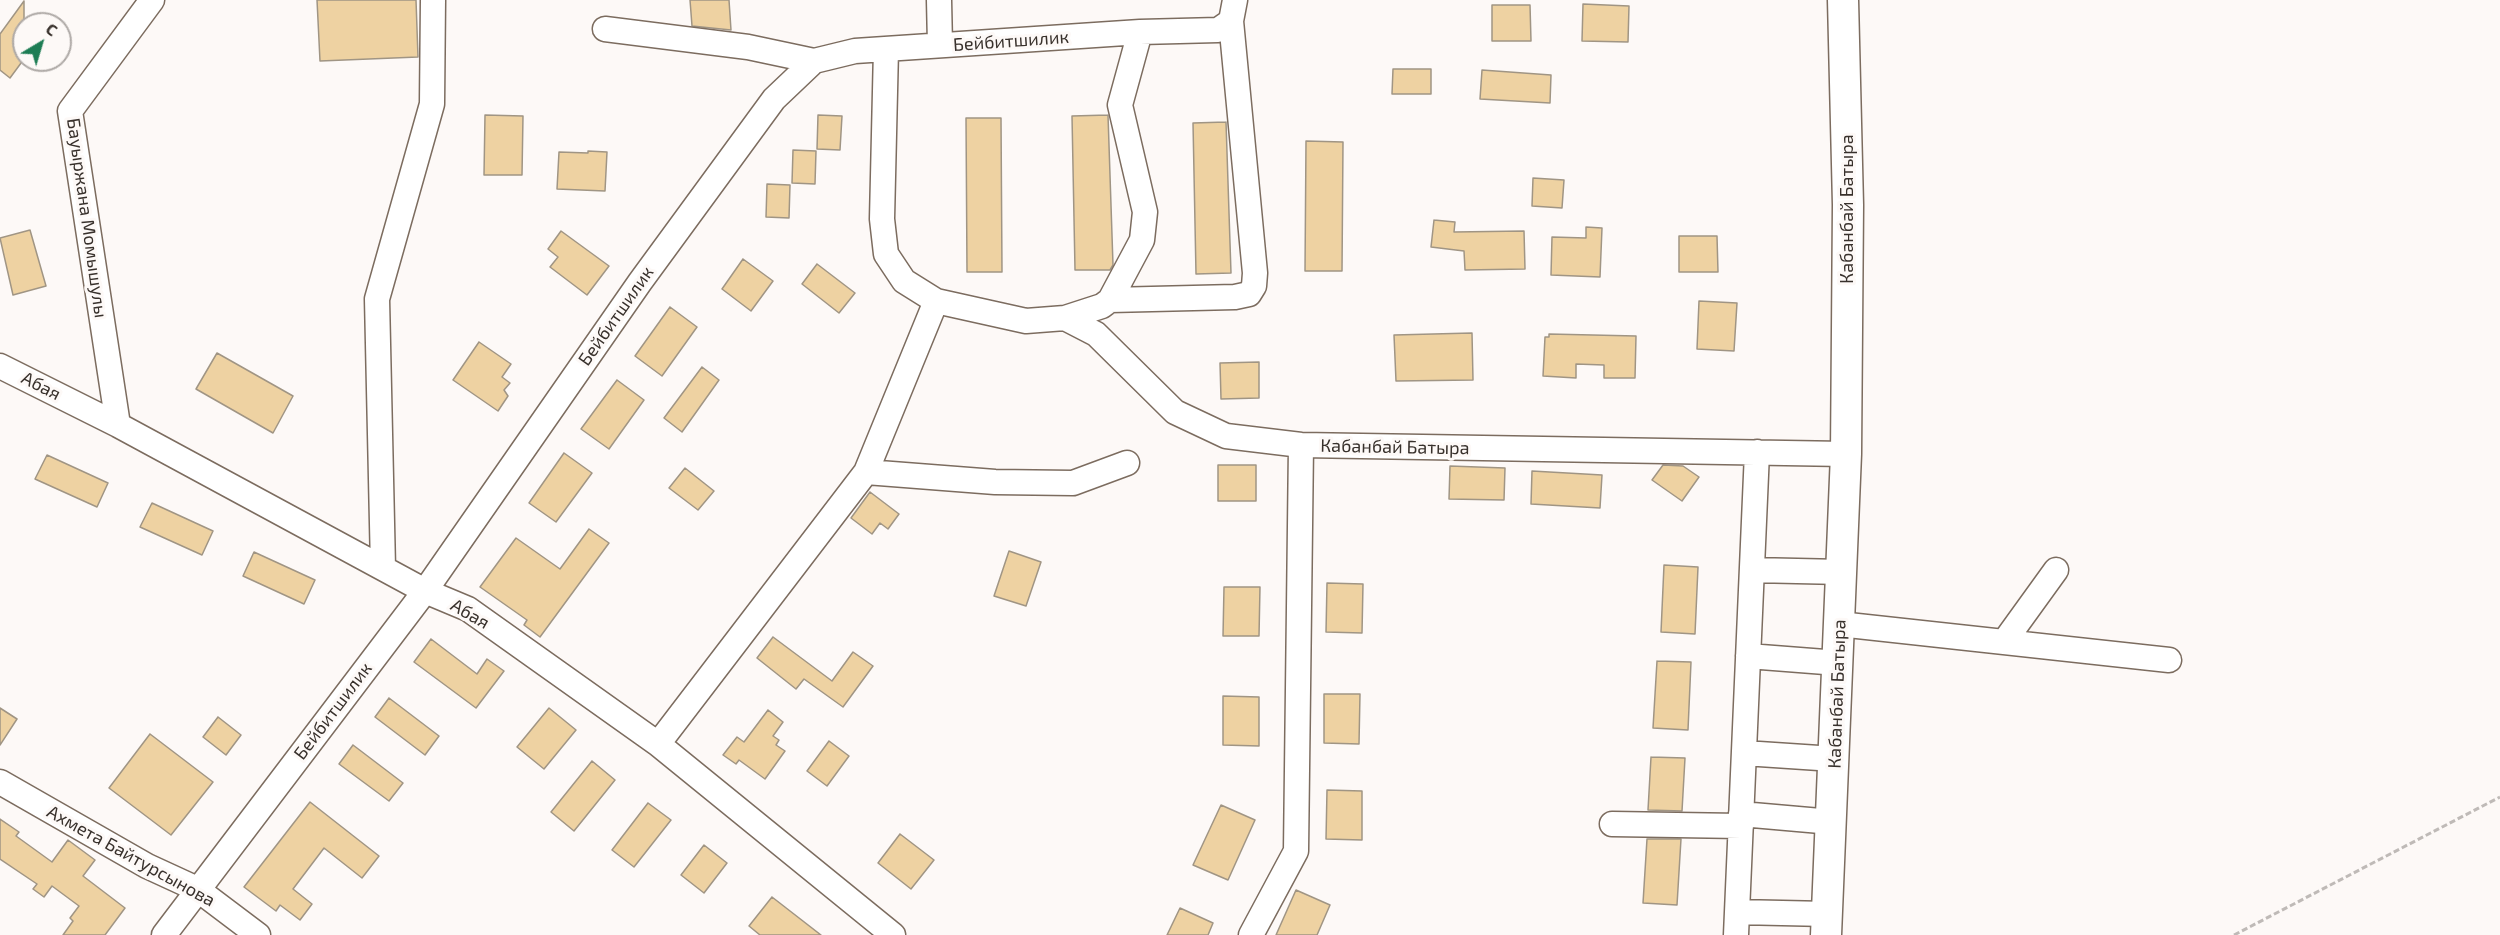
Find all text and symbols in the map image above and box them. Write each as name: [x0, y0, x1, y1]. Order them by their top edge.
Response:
north arrow: [12, 12, 72, 72]
text: С: [43, 19, 62, 39]
street label: Бейбитшилик: [952, 26, 1070, 56]
street label: Бауыржана Момышулы: [62, 117, 112, 319]
street label: Кабанбай Батыра: [1836, 134, 1858, 284]
street label: Бейбитшилик: [574, 262, 658, 370]
street label: Абая: [18, 367, 64, 405]
street label: Кабанбай Батыра: [1320, 435, 1470, 459]
street label: Абая: [447, 594, 493, 634]
street label: Кабанбай Батыра: [1824, 619, 1850, 769]
street label: Бейбитшилик: [289, 658, 377, 764]
street label: Ахмета Байтурсынова: [43, 801, 219, 911]

